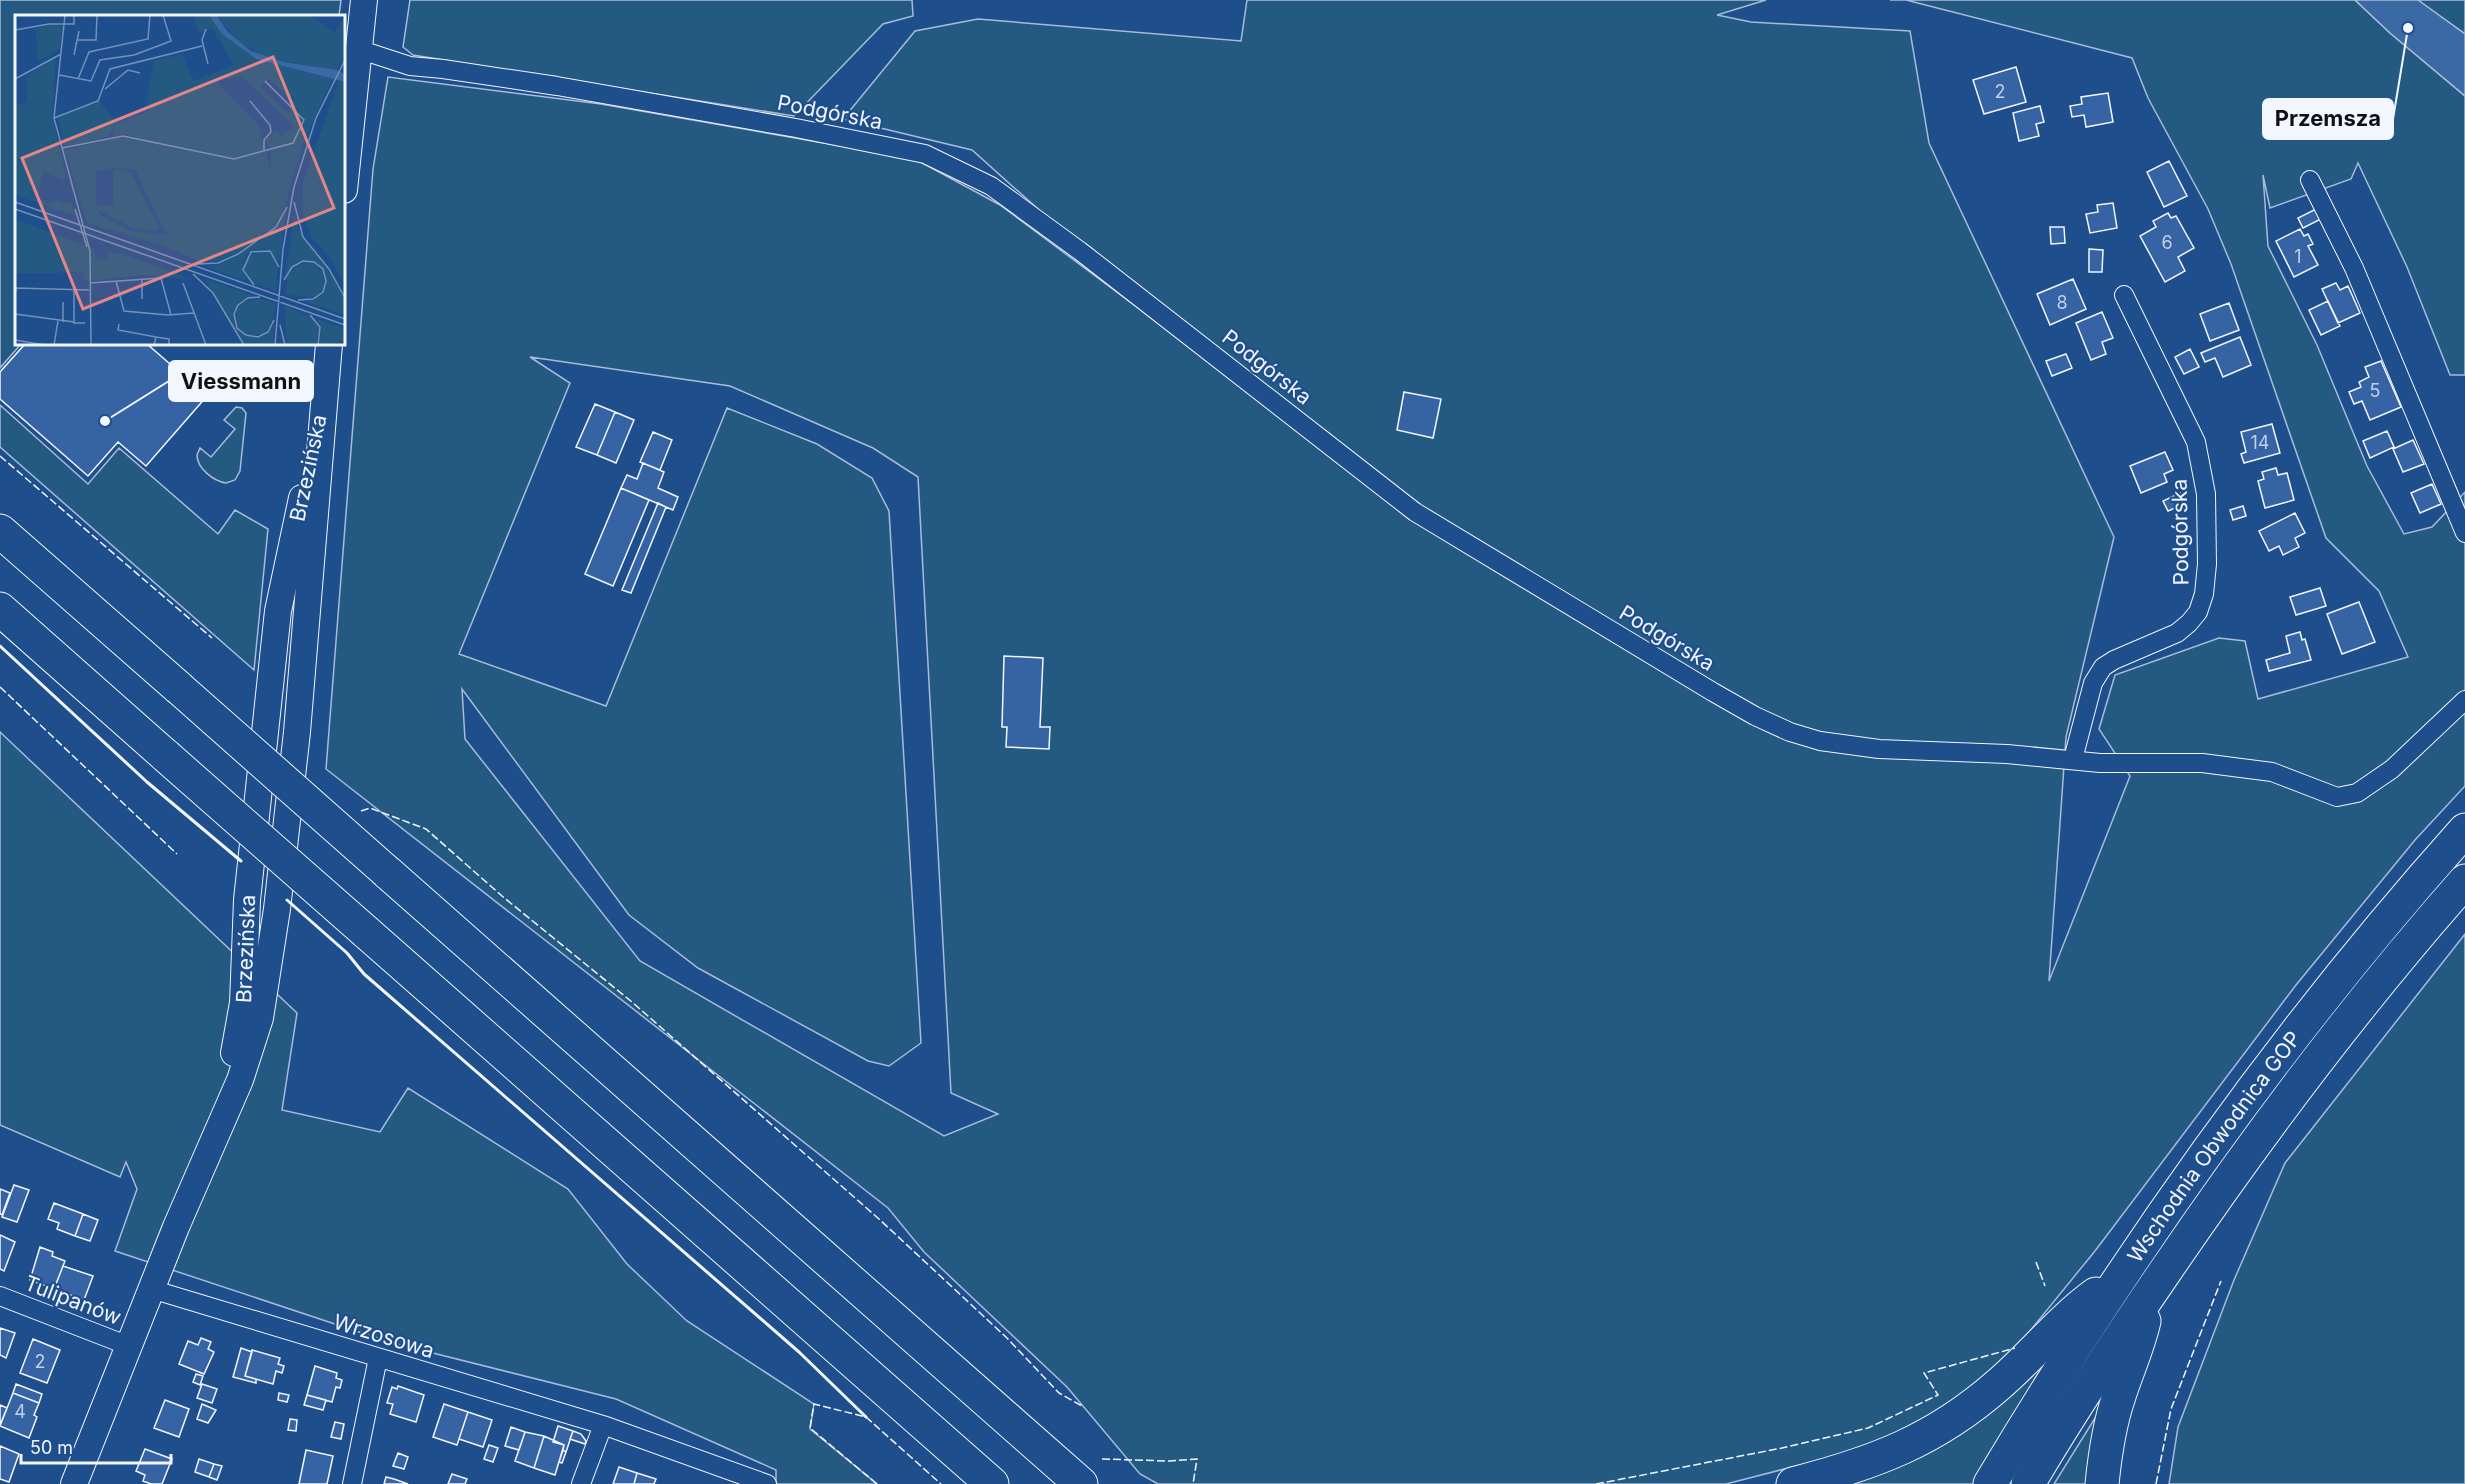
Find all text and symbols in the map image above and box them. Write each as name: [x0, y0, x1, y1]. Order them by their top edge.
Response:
inset map: [15, 15, 345, 345]
house number: 2: [1995, 81, 2005, 102]
street label: Podgórska: [775, 90, 885, 134]
callout: Przemsza: [2263, 99, 2393, 139]
text: Przemsza: [2275, 105, 2381, 131]
house number: 6: [2161, 232, 2173, 253]
house number: 1: [2294, 246, 2302, 267]
house number: 8: [2056, 292, 2068, 313]
street label: Podgórska: [1217, 324, 1317, 410]
callout: Viessmann: [169, 361, 313, 401]
text: Viessmann: [181, 368, 301, 394]
house number: 5: [2370, 380, 2380, 401]
street label: Brzezińska: [285, 412, 331, 524]
house number: 14: [2251, 432, 2269, 453]
street label: Podgórska: [2167, 479, 2193, 585]
street label: Podgórska: [1615, 600, 1719, 676]
street label: Brzezińska: [231, 894, 260, 1004]
street label: Wschodnia Obwodnica GOP: [2122, 1026, 2306, 1267]
street label: Tulipanów: [21, 1270, 125, 1330]
street label: Wrzosowa: [331, 1309, 437, 1363]
house number: 2: [35, 1351, 45, 1372]
house number: 4: [14, 1401, 26, 1422]
scale bar: [21, 1427, 171, 1465]
text: 50 m: [30, 1437, 73, 1458]

